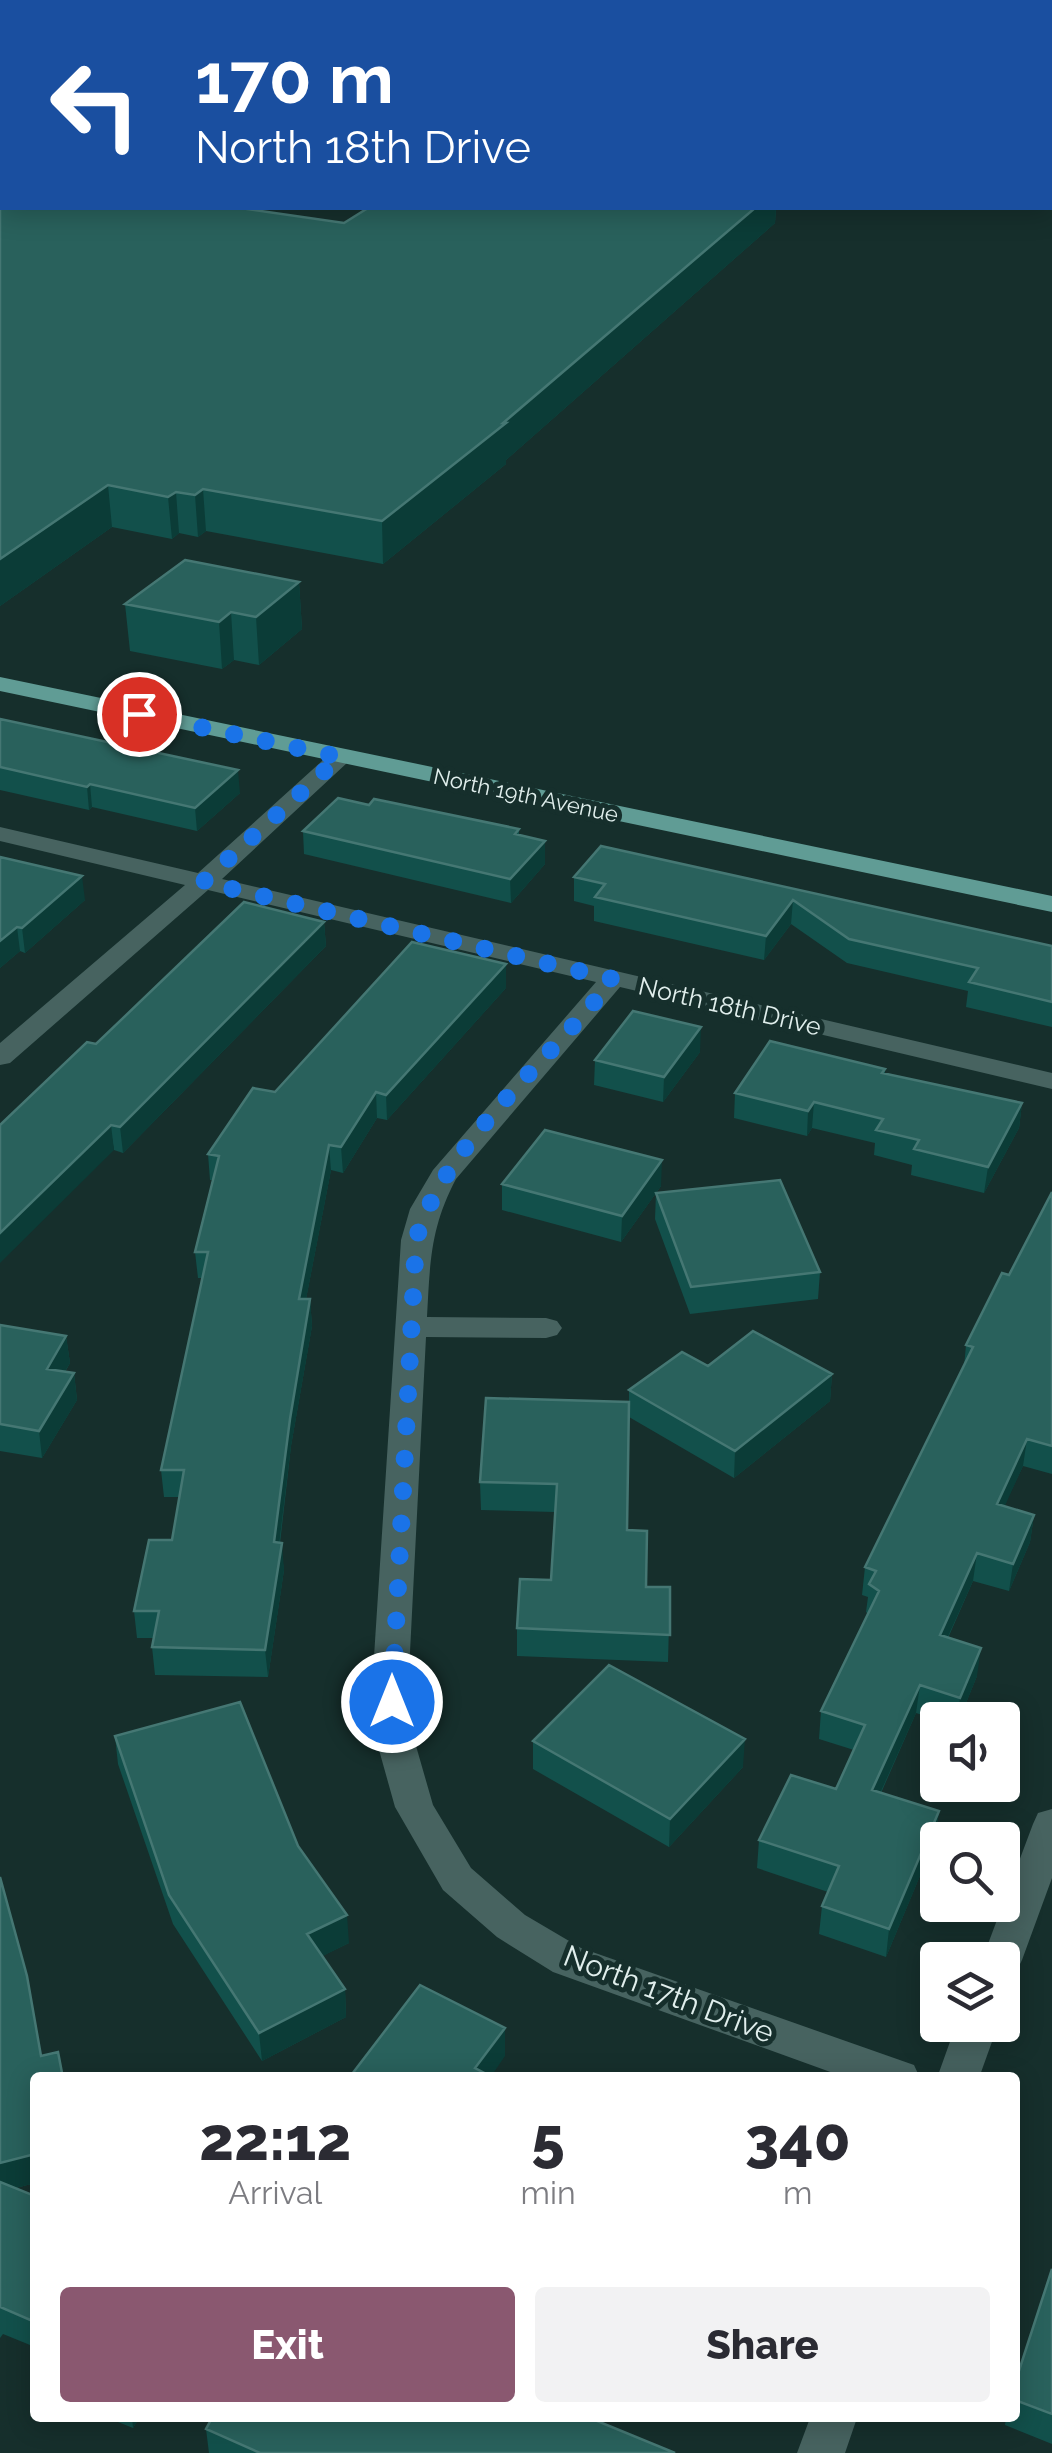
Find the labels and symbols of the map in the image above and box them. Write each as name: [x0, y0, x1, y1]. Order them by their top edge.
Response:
pin: [97, 672, 182, 757]
street label: North 19th Avenue: [431, 763, 621, 827]
street label: North 18th Drive: [636, 970, 824, 1042]
position arrow: [340, 1650, 444, 1754]
street label: North 17th Drive: [559, 1938, 779, 2050]

